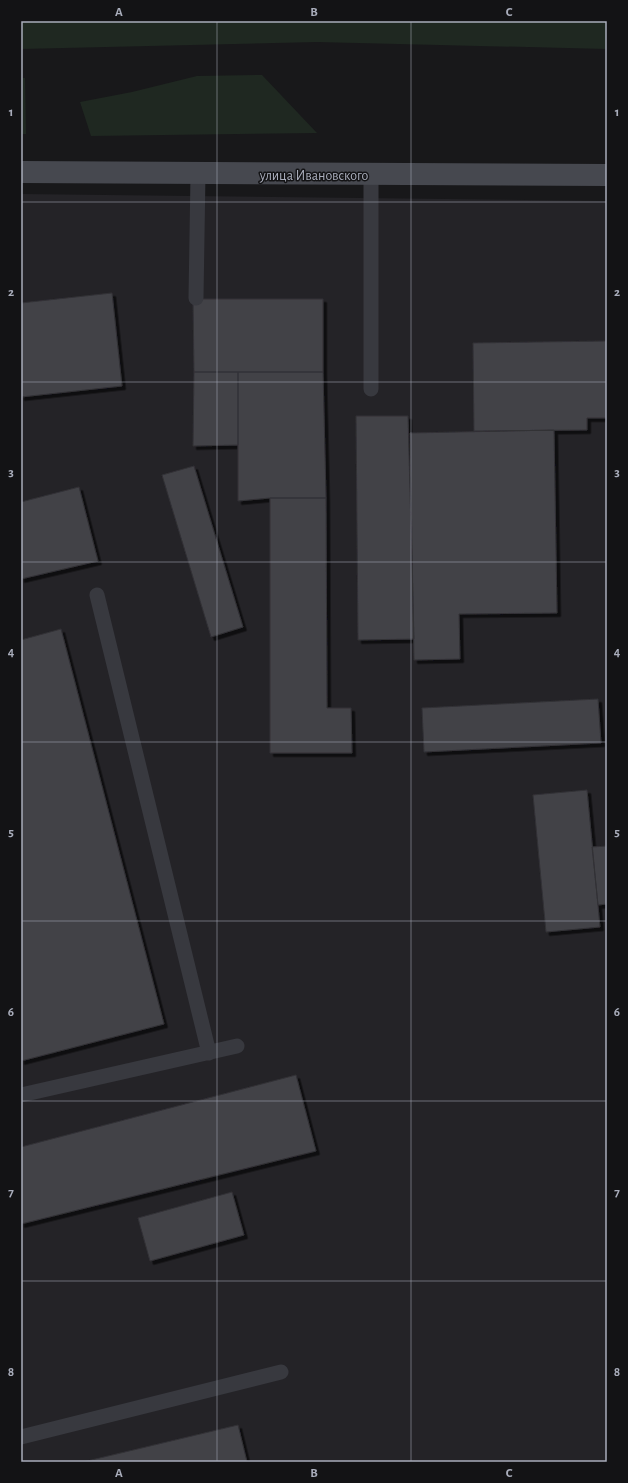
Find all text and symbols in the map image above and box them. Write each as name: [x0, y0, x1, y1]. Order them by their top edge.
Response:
text: A: [115, 6, 123, 19]
text: B: [310, 6, 318, 19]
text: C: [506, 6, 513, 19]
text: 1: [9, 106, 13, 119]
text: 1: [615, 106, 619, 119]
street label: улица Ивановского: [259, 169, 368, 183]
text: 2: [8, 286, 14, 299]
text: 2: [614, 286, 620, 299]
text: 3: [8, 466, 14, 479]
text: 3: [614, 466, 620, 479]
text: 4: [8, 646, 15, 659]
text: 4: [614, 646, 621, 659]
text: 5: [8, 826, 14, 839]
text: 5: [614, 826, 620, 839]
text: 6: [8, 1006, 14, 1019]
text: 6: [614, 1006, 620, 1019]
text: 7: [8, 1186, 14, 1199]
text: 7: [614, 1186, 620, 1199]
text: 8: [8, 1366, 14, 1379]
text: 8: [614, 1366, 620, 1379]
text: A: [115, 1467, 123, 1480]
text: B: [310, 1467, 318, 1480]
text: C: [506, 1467, 513, 1480]

